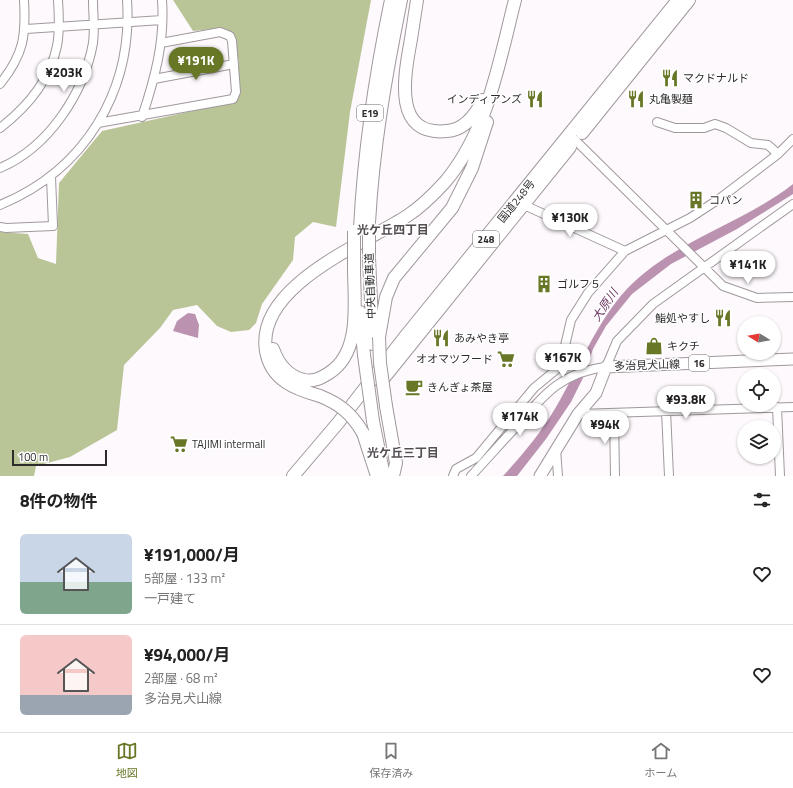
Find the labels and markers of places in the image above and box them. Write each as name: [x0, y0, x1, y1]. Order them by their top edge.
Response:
pin: ¥191K: [168, 47, 224, 81]
pin: ¥203K: [36, 59, 92, 93]
restaurant icon: マクドナルド: [660, 68, 680, 88]
place label: マクドナルド: [683, 70, 749, 86]
restaurant icon: インディアンズ: [525, 89, 545, 109]
restaurant icon: 丸亀製麺: [626, 89, 646, 109]
place label: インディアンズ: [446, 91, 522, 107]
place label: 丸亀製麺: [649, 91, 693, 107]
building icon: コパン: [686, 190, 706, 210]
place label: コパン: [709, 192, 743, 208]
pin: ¥130K: [542, 204, 598, 238]
pin: ¥141K: [720, 251, 776, 285]
building icon: ゴルフ５: [534, 274, 554, 294]
place label: ゴルフ５: [557, 276, 601, 292]
restaurant icon: 鮨処やすし: [713, 308, 733, 328]
place label: 鮨処やすし: [655, 310, 710, 326]
restaurant icon: あみやき亭: [431, 328, 451, 348]
place label: あみやき亭: [454, 330, 509, 346]
shop icon: キクチ: [644, 336, 664, 356]
place label: キクチ: [667, 338, 700, 354]
pin: ¥167K: [535, 344, 591, 378]
supermarket icon: オオマツフード: [496, 349, 516, 369]
place label: オオマツフード: [416, 351, 493, 367]
cafe icon: きんぎょ茶屋: [404, 377, 424, 397]
place label: きんぎょ茶屋: [427, 379, 492, 395]
pin: ¥93.8K: [653, 386, 719, 420]
pin: ¥174K: [492, 403, 548, 437]
pin: ¥94K: [581, 411, 629, 445]
supermarket icon: TAJIMI intermall: [169, 434, 189, 454]
place label: TAJIMI intermall: [192, 436, 265, 452]

